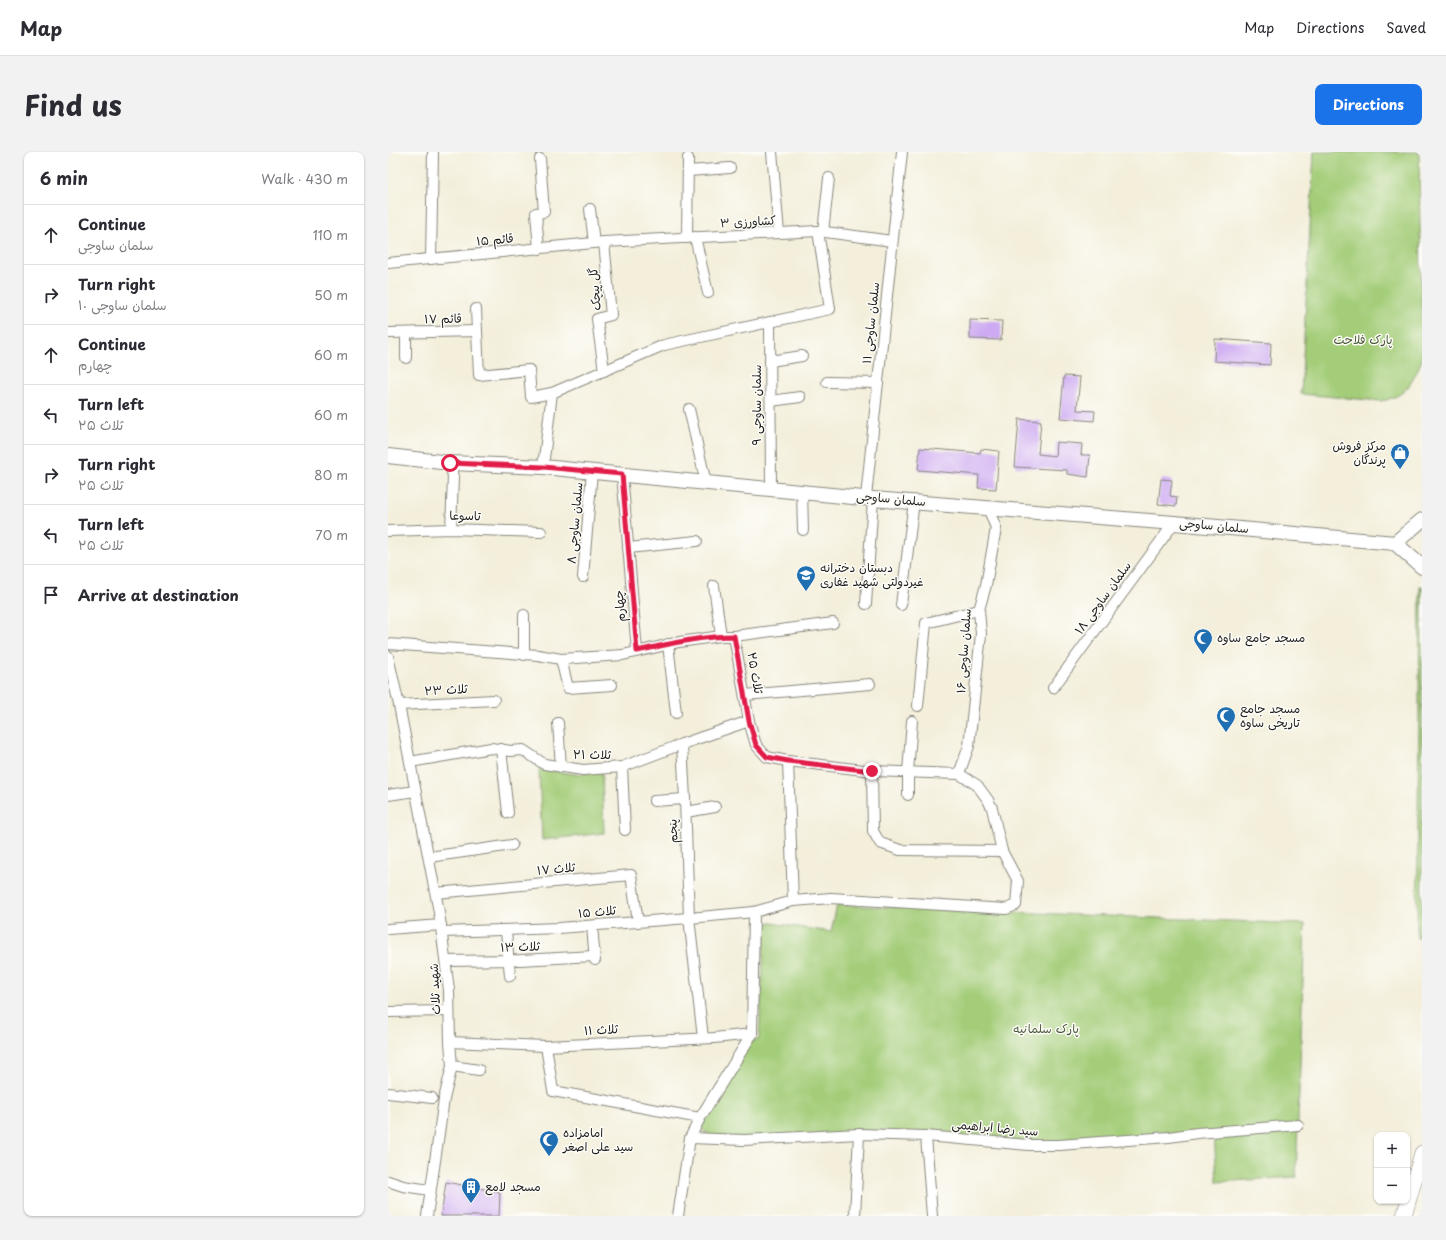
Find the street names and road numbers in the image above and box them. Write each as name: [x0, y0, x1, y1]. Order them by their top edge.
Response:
street label: کشاورزی ۳: [720, 211, 776, 231]
street label: قائم ۱۵: [475, 228, 514, 251]
street label: گل پیچک: [583, 267, 605, 311]
street label: سلمان ساوجی ۱۱: [857, 281, 883, 365]
street label: قائم ۱۷: [424, 309, 462, 328]
street label: سلمان ساوجی ۹: [747, 364, 765, 446]
street label: سلمان ساوجی ۸: [561, 481, 587, 564]
street label: سلمان ساوجی: [856, 486, 927, 510]
street label: تاسوعا: [449, 506, 481, 524]
street label: سلمان ساوجی: [1179, 513, 1250, 537]
street label: سلمان ساوجی ۱۸: [1070, 557, 1135, 638]
street label: چهارم: [609, 589, 630, 623]
street label: سلمان ساوجی ۱۶: [951, 608, 975, 694]
street label: ثلاث ۲۵: [743, 651, 769, 695]
street label: ثلاث ۲۳: [424, 679, 469, 699]
street label: ثلاث ۲۱: [573, 745, 611, 763]
street label: پنجم: [663, 819, 682, 843]
street label: ثلاث ۱۷: [536, 857, 576, 879]
street label: ثلاث ۱۵: [577, 900, 617, 922]
street label: ثلاث ۱۳: [500, 936, 541, 956]
street label: شهید ثلاث: [424, 963, 444, 1015]
street label: ثلاث ۱۱: [583, 1019, 619, 1039]
street label: سید رضا ابراهیمی: [951, 1114, 1039, 1140]

